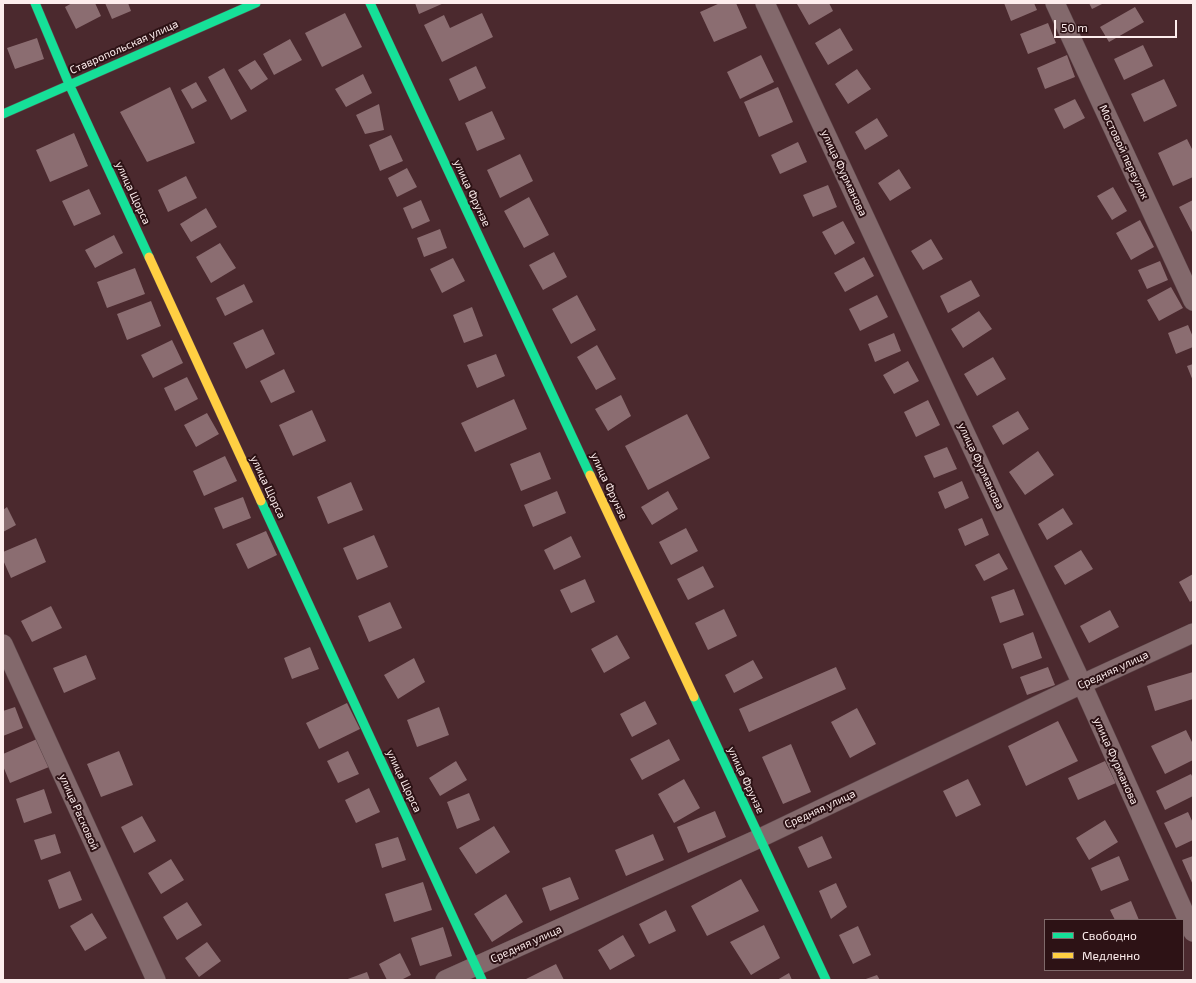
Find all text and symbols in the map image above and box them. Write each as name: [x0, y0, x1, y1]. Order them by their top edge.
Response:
scale bar: [1056, 12, 1179, 38]
street label: Ставропольская улица: [68, 17, 180, 77]
text: 50 m: [1061, 20, 1088, 34]
street label: Мостовой переулок: [1096, 103, 1152, 201]
street label: улица Фурманова: [818, 128, 870, 218]
street label: улица Фрунзе: [451, 157, 493, 229]
street label: улица Щорса: [113, 159, 153, 227]
street label: улица Фурманова: [955, 421, 1007, 511]
street label: улица Фрунзе: [588, 450, 630, 522]
street label: улица Щорса: [248, 453, 288, 521]
street label: Средняя улица: [1076, 648, 1150, 692]
street label: улица Фурманова: [1091, 716, 1141, 806]
street label: улица Фрунзе: [725, 744, 767, 816]
street label: улица Щорса: [384, 747, 424, 815]
street label: улица Расковой: [56, 772, 102, 852]
street label: Средняя улица: [783, 787, 857, 831]
legend: [1044, 919, 1184, 971]
street label: Средняя улица: [488, 922, 564, 966]
text: Свободно: [1082, 928, 1137, 942]
text: Медленно: [1082, 948, 1140, 962]

